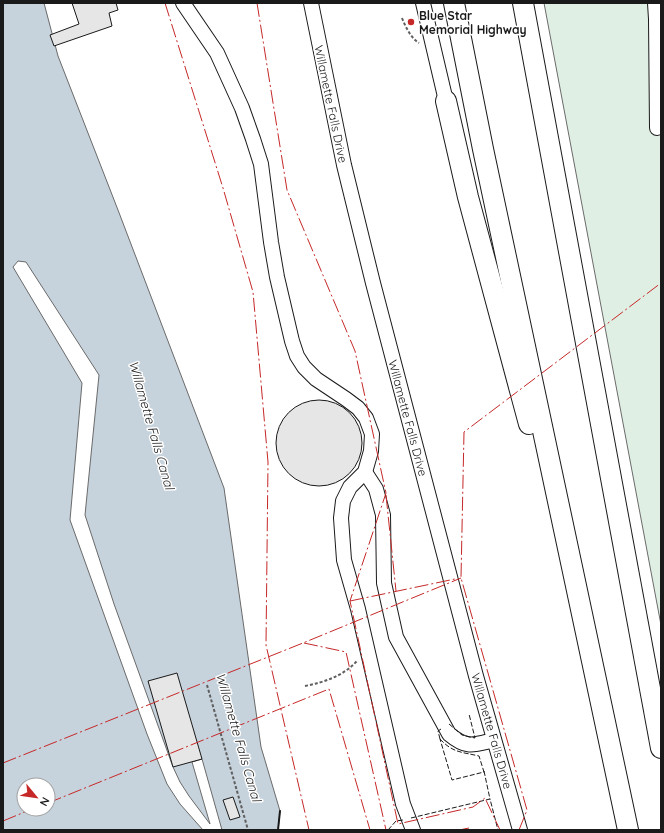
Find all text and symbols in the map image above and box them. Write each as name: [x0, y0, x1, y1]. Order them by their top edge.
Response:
place label: Blue Star Memorial Highway: [419, 8, 527, 37]
marker: Blue Star Memorial Highway: [406, 17, 416, 27]
street label: Willamette Falls Drive: [311, 44, 351, 164]
street label: Willamette Falls Drive: [385, 358, 431, 478]
water label: Willamette Falls Canal: [126, 359, 179, 493]
water label: Willamette Falls Canal: [213, 671, 266, 805]
street label: Willamette Falls Drive: [468, 671, 516, 791]
north arrow: [16, 777, 56, 817]
text: N: [37, 795, 53, 809]

